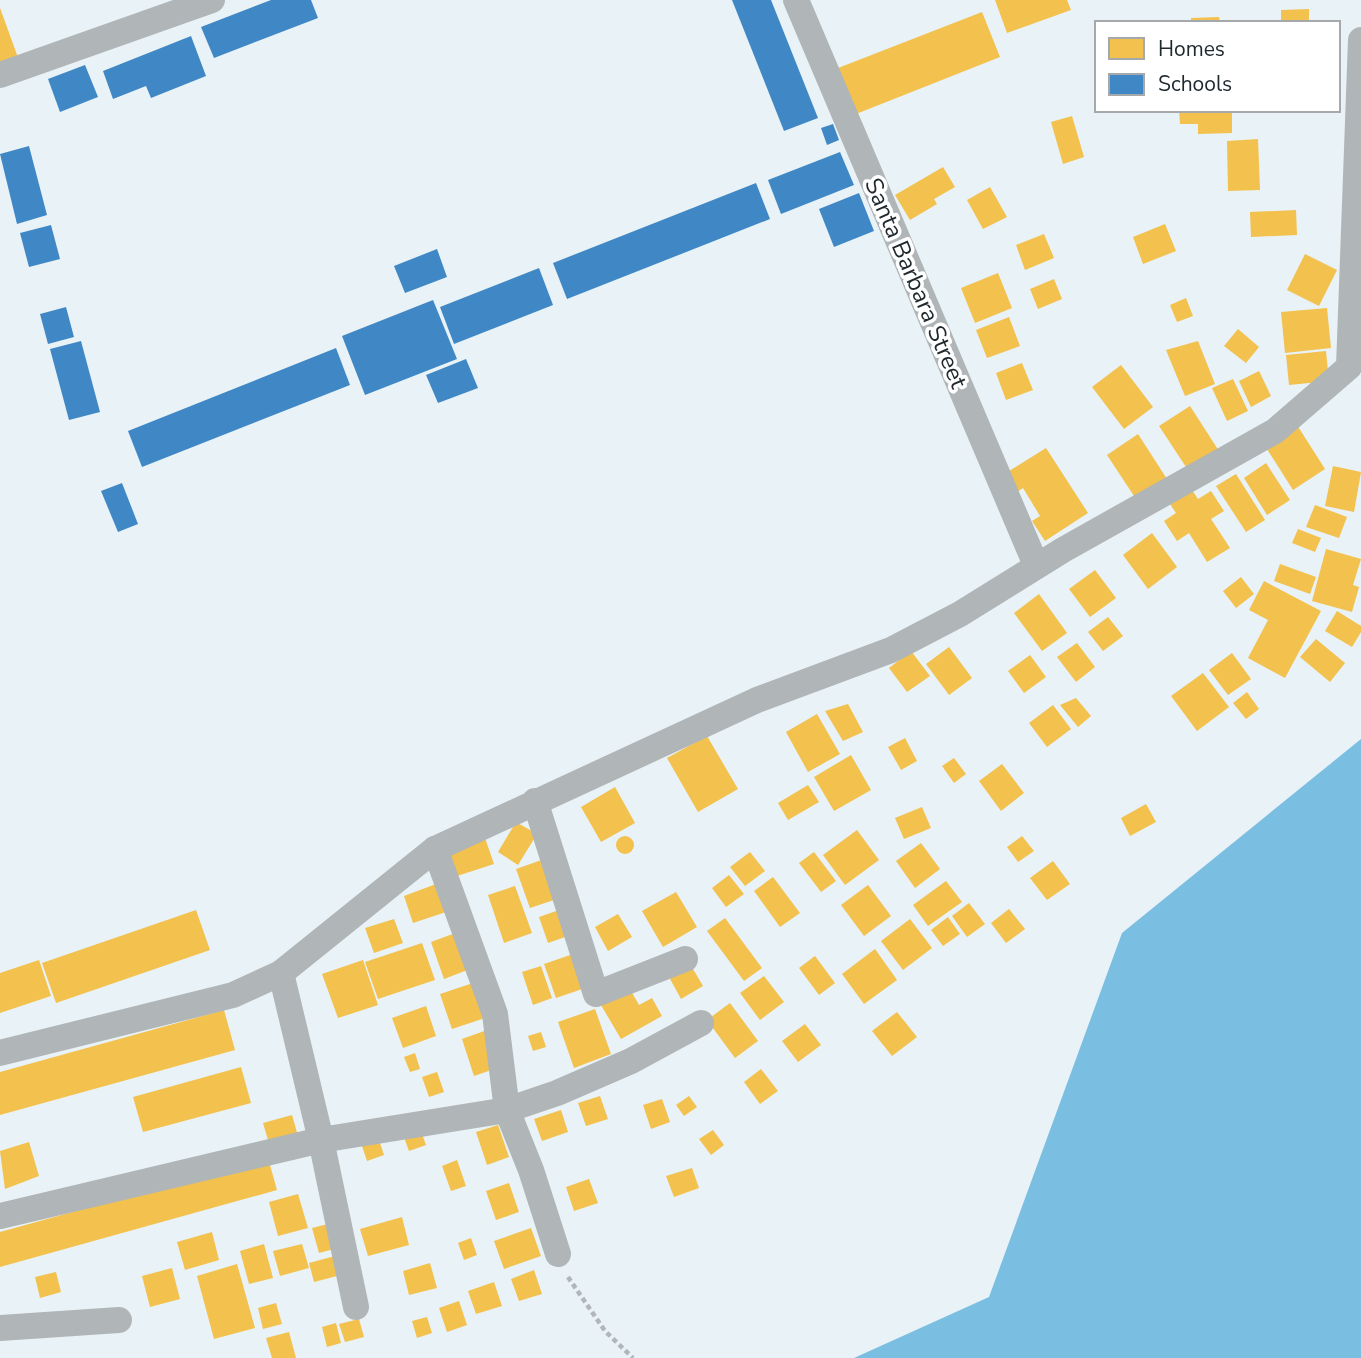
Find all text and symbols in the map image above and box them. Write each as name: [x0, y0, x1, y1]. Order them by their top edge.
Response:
legend: [1095, 21, 1340, 112]
text: Homes: [1158, 35, 1225, 63]
text: Schools: [1158, 70, 1232, 98]
street label: Santa Barbara Street: [857, 173, 975, 394]

